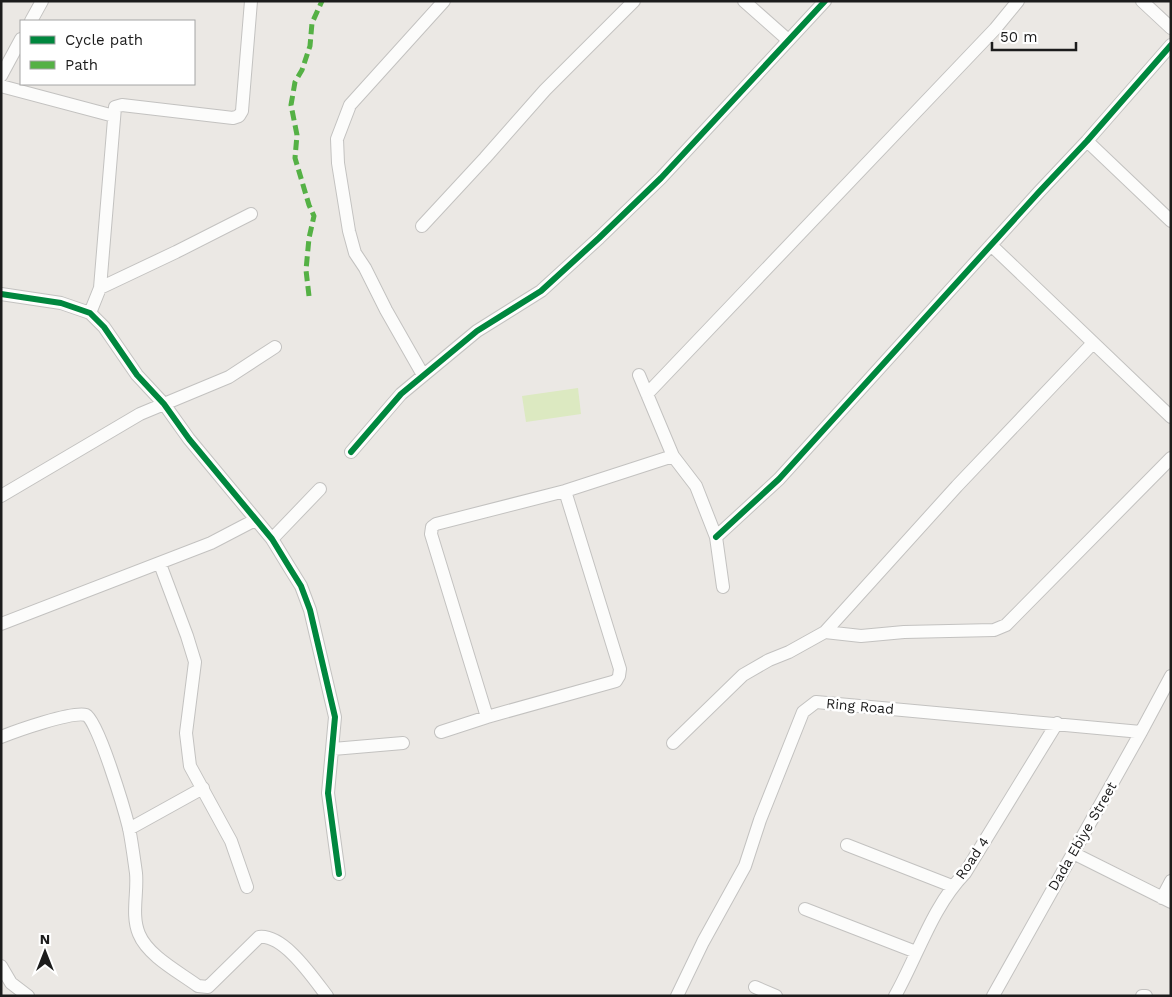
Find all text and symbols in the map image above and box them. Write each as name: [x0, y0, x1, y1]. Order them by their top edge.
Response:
legend: [20, 20, 195, 85]
scale bar: [992, 20, 1076, 52]
text: 50 m: [1000, 28, 1037, 46]
text: Cycle path: [65, 31, 143, 49]
text: Path: [65, 56, 98, 74]
street label: Ring Road: [825, 695, 895, 717]
street label: Dada Ebiye Street: [1044, 779, 1120, 893]
street label: Road 4: [952, 834, 992, 882]
north arrow: [20, 927, 70, 977]
text: N: [40, 931, 50, 947]

